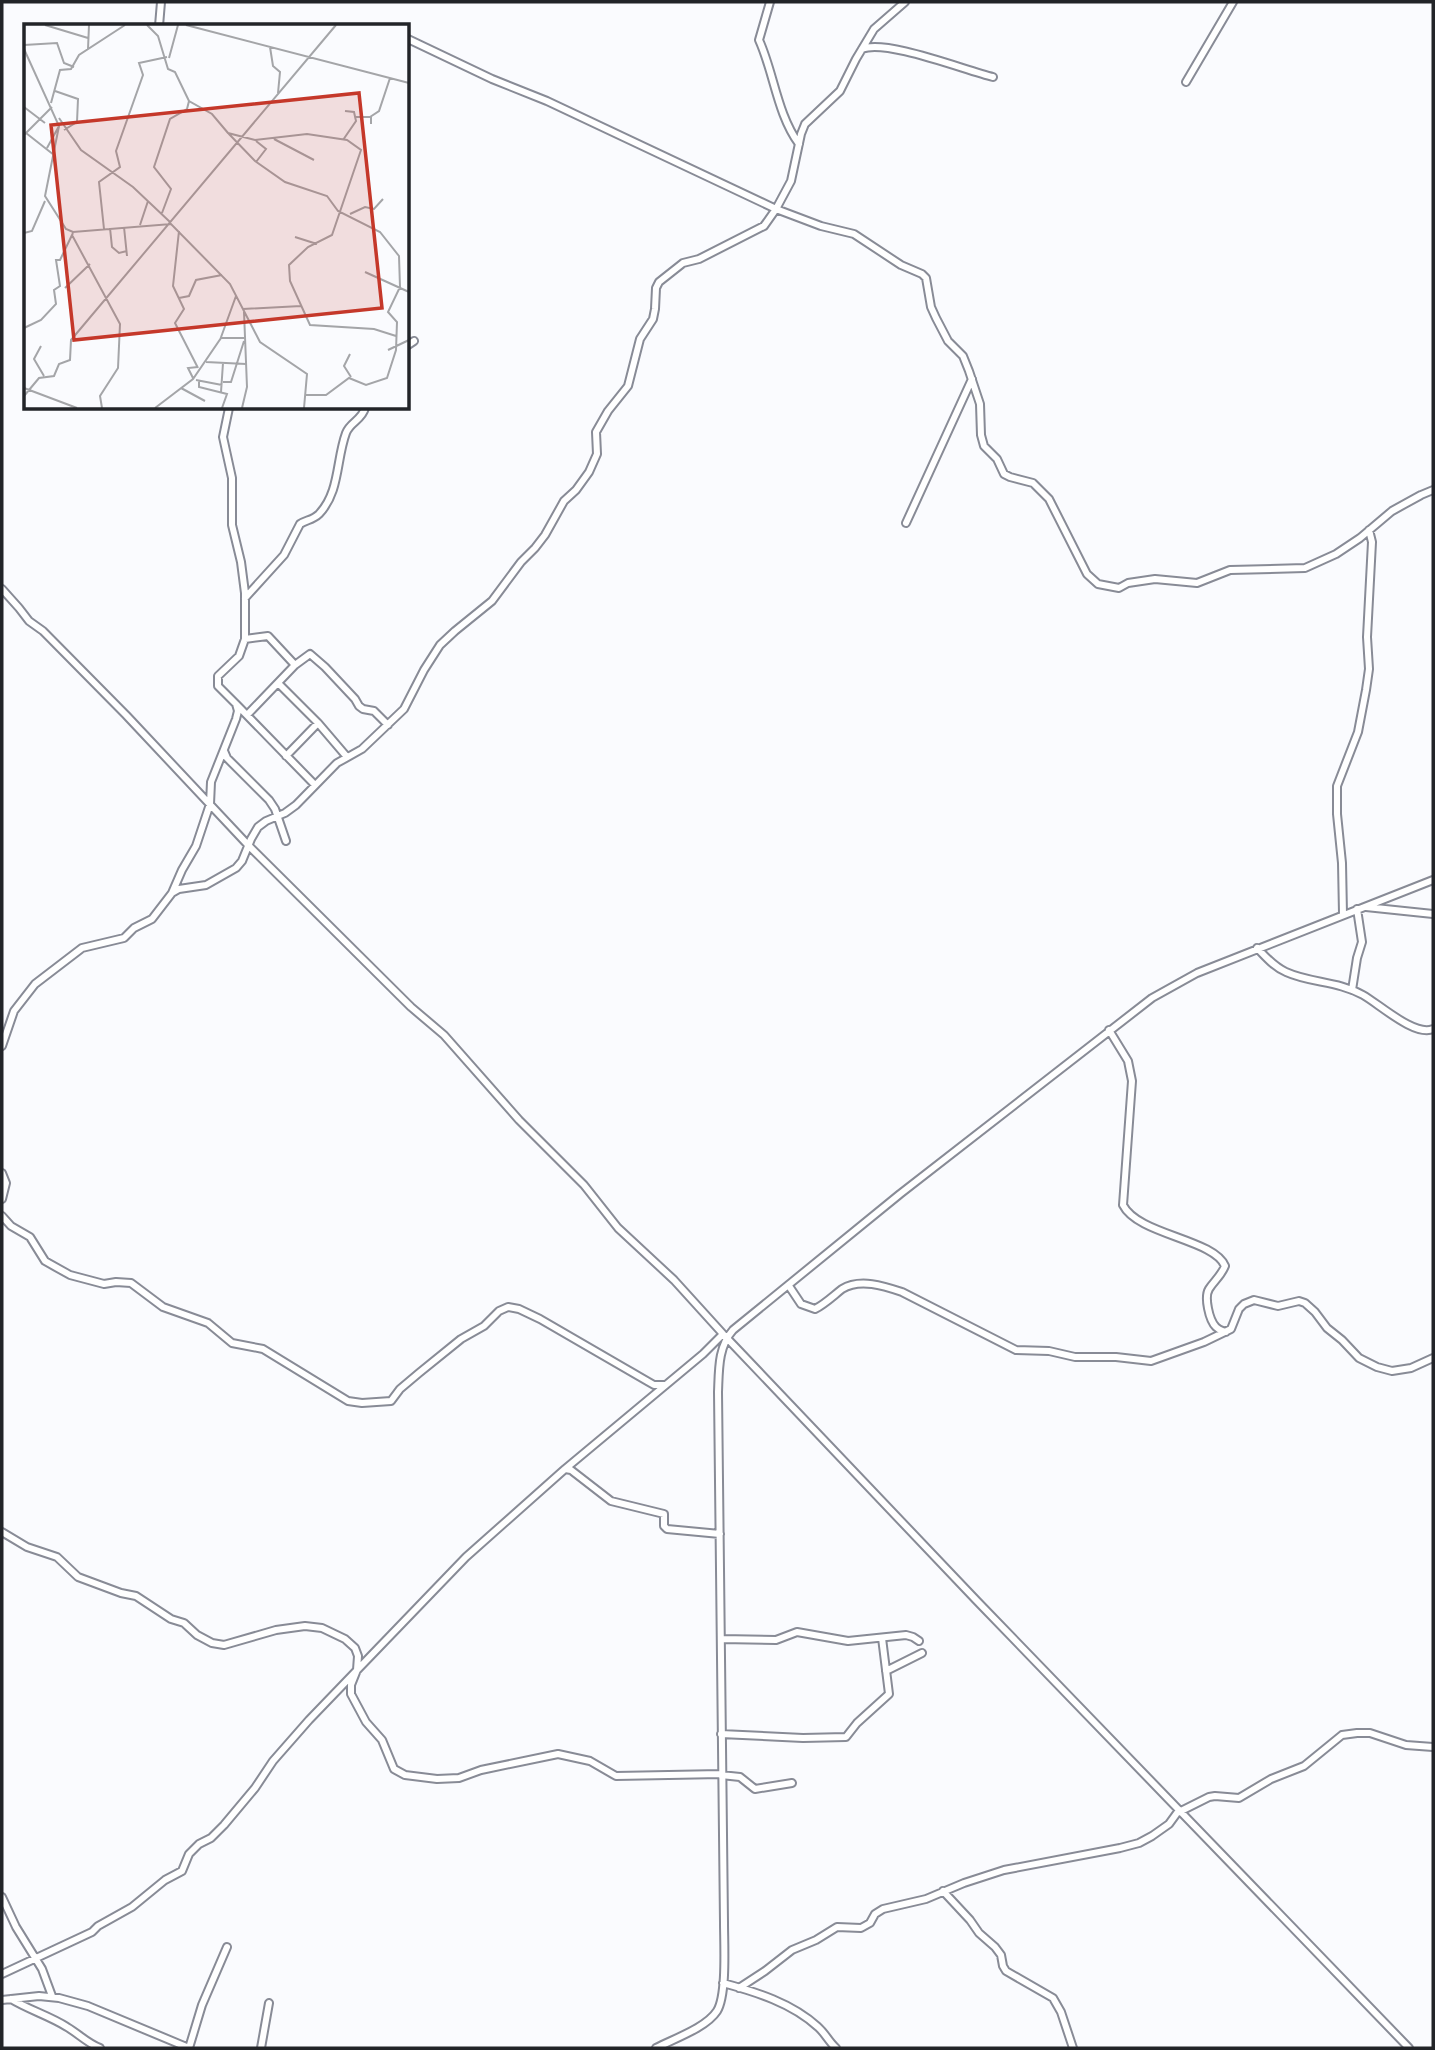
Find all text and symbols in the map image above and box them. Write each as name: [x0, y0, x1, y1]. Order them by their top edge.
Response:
inset map: [24, 24, 410, 410]

